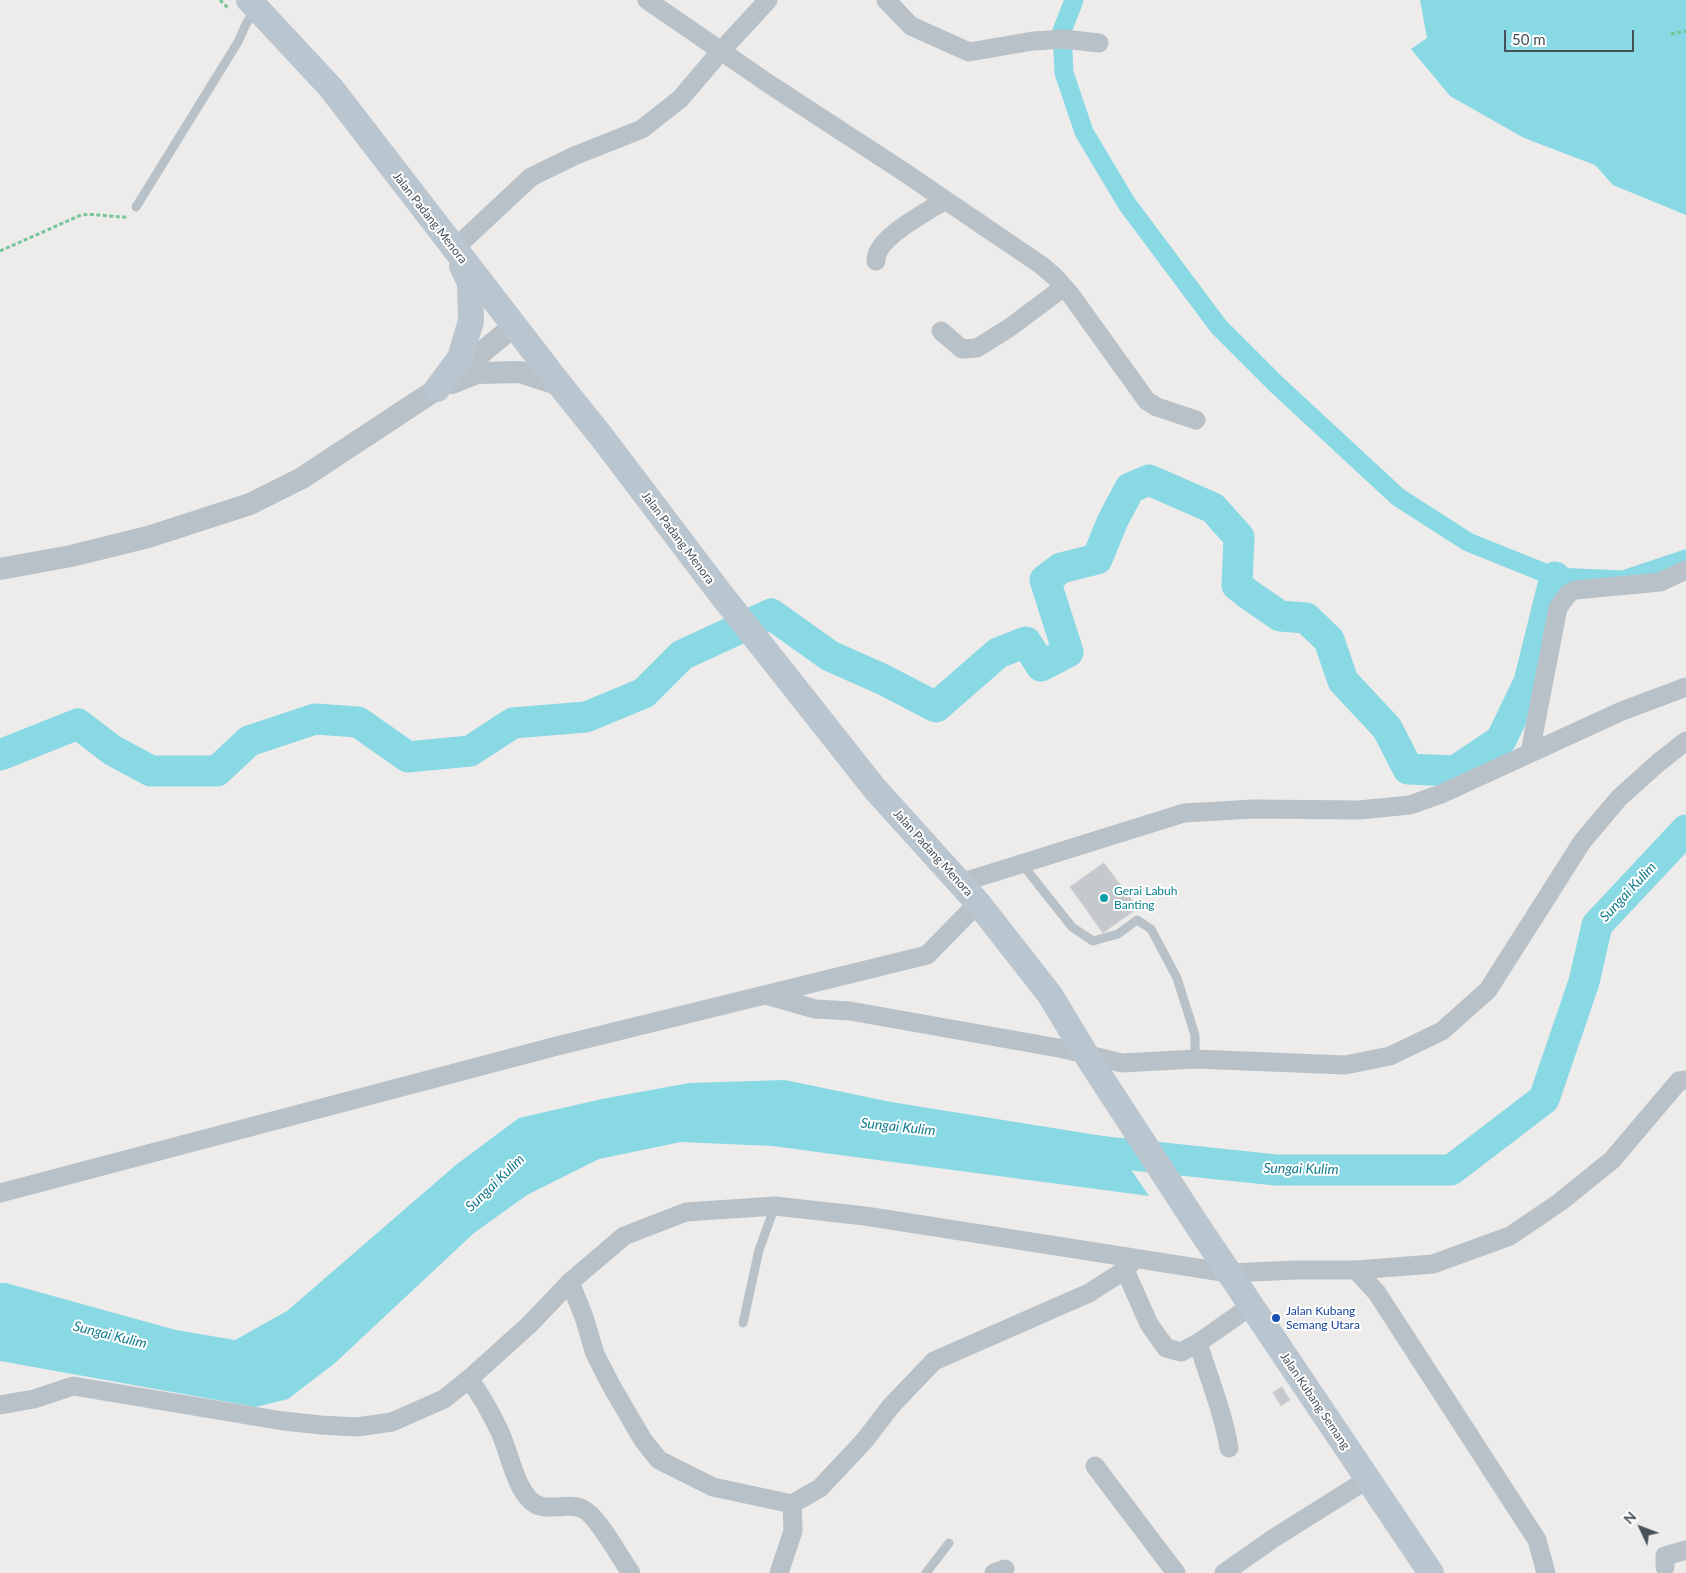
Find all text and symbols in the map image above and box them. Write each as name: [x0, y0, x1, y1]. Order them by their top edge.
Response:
scale bar: [1506, 20, 1636, 52]
text: 50 m: [1512, 30, 1546, 48]
street label: Jalan Padang Menora: [390, 169, 470, 267]
street label: Jalan Padang Menora: [639, 489, 717, 587]
street label: Jalan Padang Menora: [890, 807, 976, 899]
water label: Sungai Kulim: [1596, 859, 1660, 925]
place label: Gerai Labuh Banting: [1114, 884, 1177, 912]
marker: Gerai Labuh Banting: [1098, 892, 1110, 904]
water label: Sungai Kulim: [860, 1115, 936, 1139]
water label: Sungai Kulim: [462, 1151, 528, 1215]
water label: Sungai Kulim: [1263, 1160, 1339, 1178]
place label: Jalan Kubang Semang Utara: [1286, 1304, 1360, 1332]
marker: Jalan Kubang Semang Utara: [1270, 1312, 1282, 1324]
water label: Sungai Kulim: [72, 1318, 148, 1352]
street label: Jalan Kubang Semang: [1277, 1350, 1353, 1452]
north arrow: [1616, 1503, 1666, 1553]
text: N: [1620, 1508, 1640, 1527]

